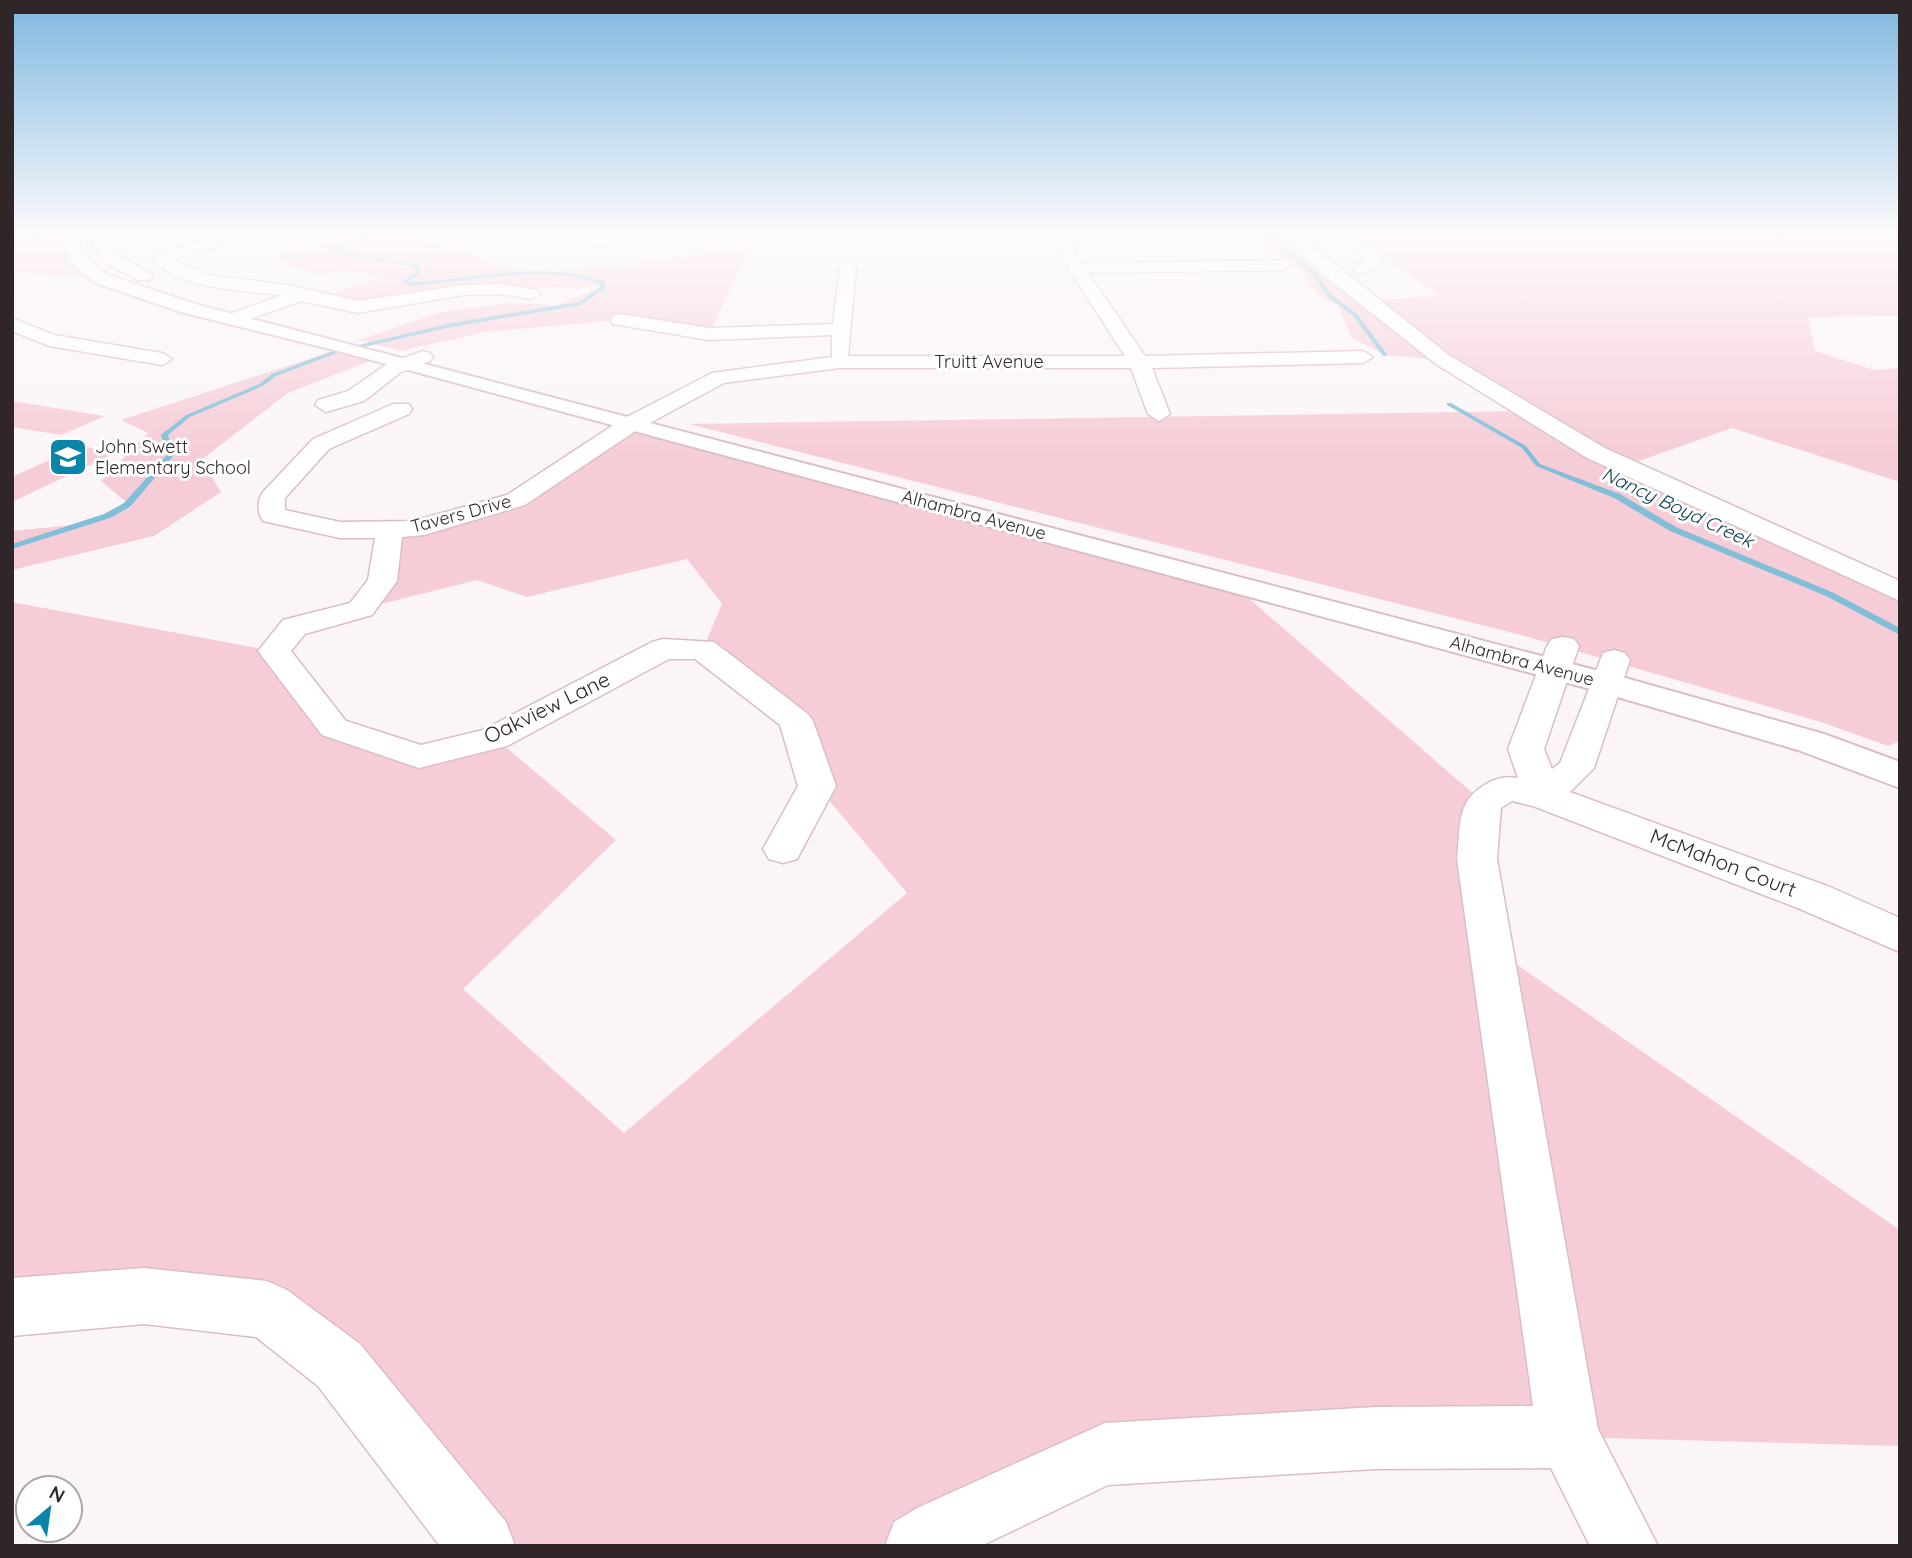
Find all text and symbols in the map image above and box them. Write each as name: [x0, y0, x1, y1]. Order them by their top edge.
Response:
street label: Truitt Avenue: [934, 350, 1044, 373]
place label: John Swett Elementary School: [95, 435, 251, 479]
school or university icon: John Swett Elementary School: [47, 436, 89, 478]
water label: Nancy Boyd Creek: [1598, 461, 1759, 553]
street label: Alhambra Avenue: [900, 484, 1049, 545]
street label: Tavers Drive: [408, 489, 514, 538]
street label: Alhambra Avenue: [1448, 630, 1597, 691]
street label: Oakview Lane: [479, 665, 614, 749]
street label: McMahon Court: [1647, 822, 1800, 902]
north arrow: [14, 1474, 84, 1544]
text: N: [45, 1480, 69, 1508]

